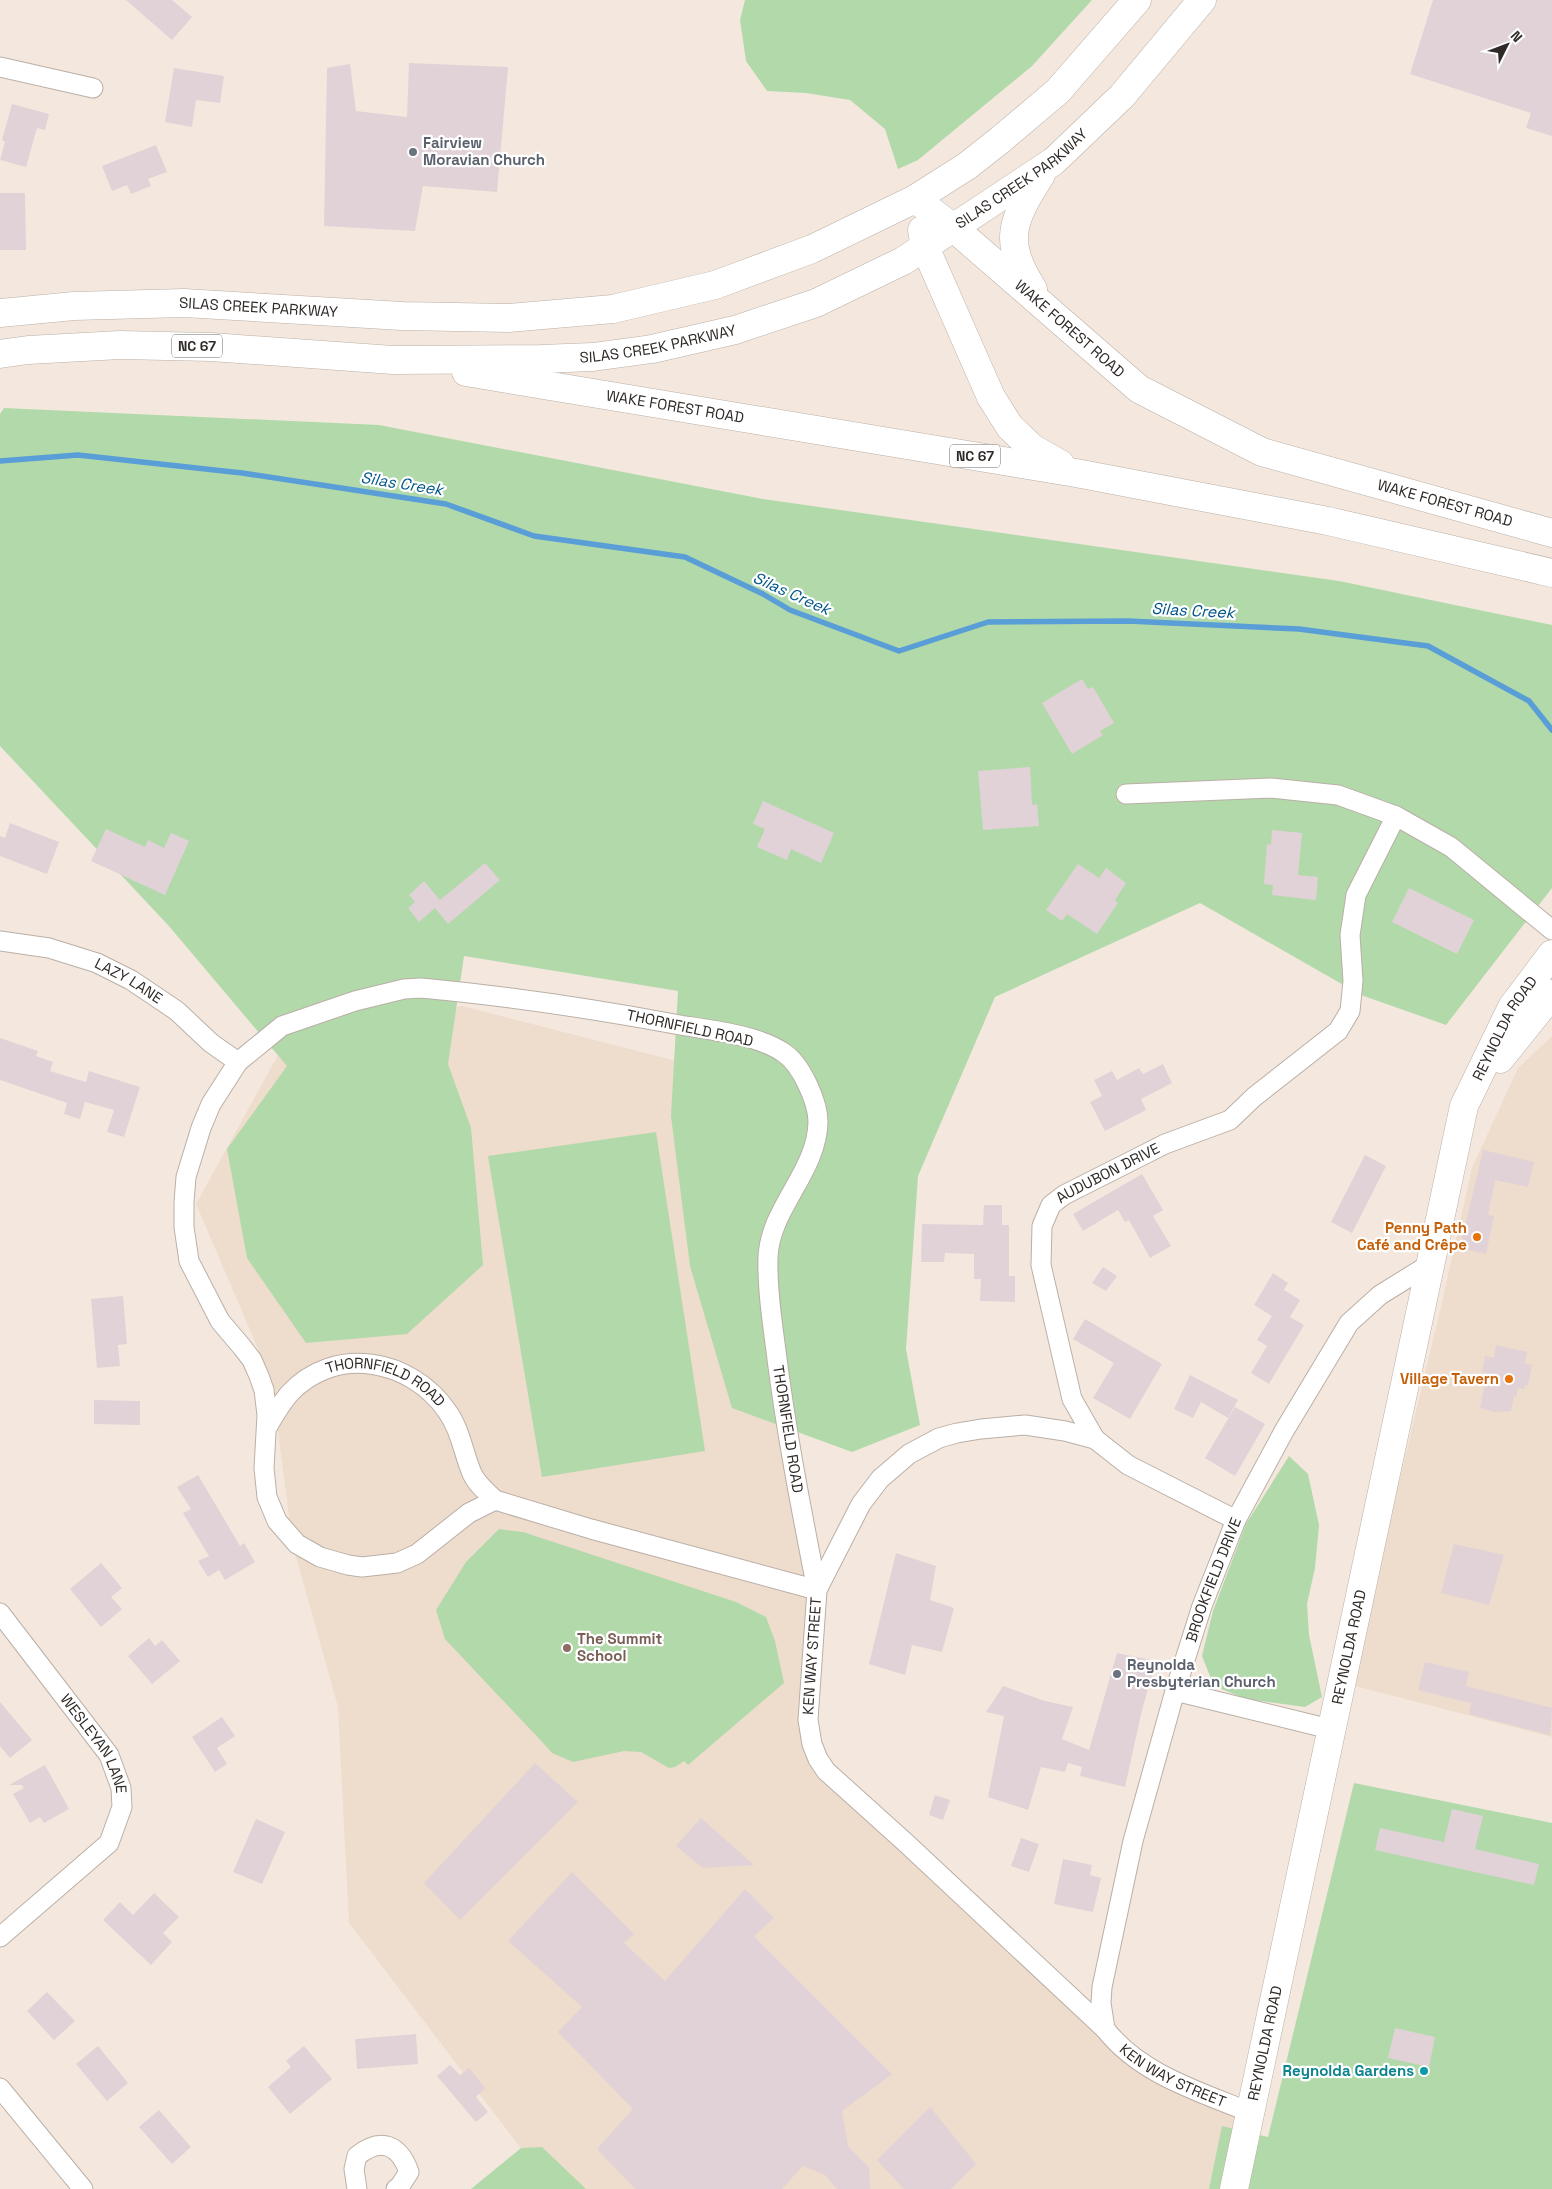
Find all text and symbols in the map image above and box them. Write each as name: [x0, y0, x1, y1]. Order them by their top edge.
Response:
north arrow: [1482, 20, 1532, 70]
text: N: [1507, 27, 1526, 46]
street label: SILAS CREEK PARKWAY: [952, 124, 1091, 233]
place label: Fairview Moravian Church: [423, 133, 545, 169]
marker: Fairview Moravian Church: [407, 146, 419, 158]
street label: WAKE FOREST ROAD: [1011, 275, 1129, 381]
street label: SILAS CREEK PARKWAY: [179, 293, 338, 321]
street label: SILAS CREEK PARKWAY: [579, 320, 738, 367]
road number: NC 67: [172, 334, 222, 358]
street label: WAKE FOREST ROAD: [605, 385, 746, 427]
road number: NC 67: [950, 444, 1000, 468]
water label: Silas Creek: [359, 467, 447, 501]
street label: WAKE FOREST ROAD: [1375, 475, 1515, 531]
water label: Silas Creek: [750, 567, 836, 621]
water label: Silas Creek: [1151, 598, 1237, 623]
street label: LAZY LANE: [92, 953, 166, 1007]
street label: REYNOLDA ROAD: [1468, 972, 1541, 1084]
street label: THORNFIELD ROAD: [625, 1005, 755, 1050]
street label: AUDUBON DRIVE: [1052, 1138, 1163, 1207]
place label: Penny Path Café and Crêpe: [1357, 1218, 1467, 1254]
marker: Penny Path Café and Crêpe: [1471, 1231, 1483, 1243]
street label: THORNFIELD ROAD: [323, 1353, 450, 1410]
street label: THORNFIELD ROAD: [769, 1364, 808, 1494]
place label: Village Tavern: [1400, 1369, 1499, 1388]
marker: Village Tavern: [1503, 1373, 1515, 1385]
street label: BROOKFIELD DRIVE: [1181, 1515, 1245, 1644]
street label: REYNOLDA ROAD: [1327, 1588, 1370, 1706]
street label: KEN WAY STREET: [798, 1596, 825, 1715]
place label: The Summit School: [577, 1629, 662, 1665]
marker: The Summit School: [561, 1642, 573, 1654]
place label: Reynolda Presbyterian Church: [1127, 1655, 1276, 1691]
marker: Reynolda Presbyterian Church: [1111, 1668, 1123, 1680]
street label: WESLEYAN LANE: [57, 1690, 131, 1794]
street label: REYNOLDA ROAD: [1243, 1984, 1286, 2102]
street label: KEN WAY STREET: [1116, 2039, 1229, 2111]
place label: Reynolda Gardens: [1283, 2061, 1414, 2080]
marker: Reynolda Gardens: [1418, 2065, 1430, 2077]

